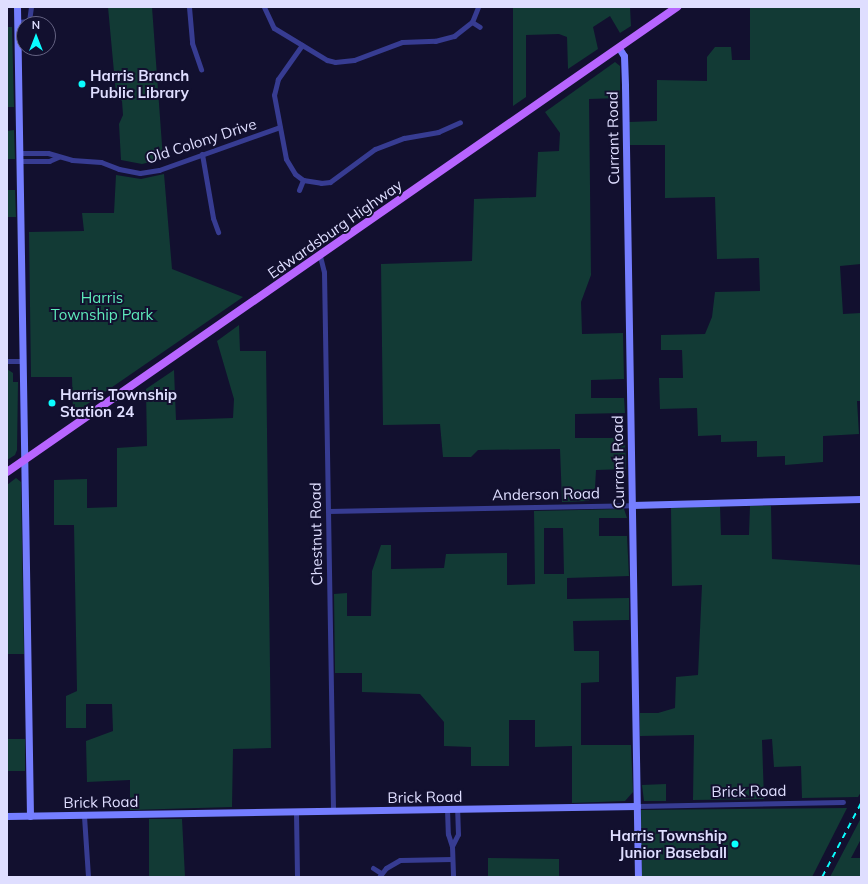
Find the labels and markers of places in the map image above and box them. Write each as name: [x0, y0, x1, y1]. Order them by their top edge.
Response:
place label: Harris Branch Public Library: [90, 66, 189, 101]
marker: Harris Branch Public Library: [77, 79, 87, 89]
place label: Harris Township Station 24: [60, 385, 177, 420]
marker: Harris Township Station 24: [47, 398, 57, 408]
place label: Harris Township Junior Baseball: [610, 826, 727, 861]
marker: Harris Township Junior Baseball: [730, 839, 740, 849]

